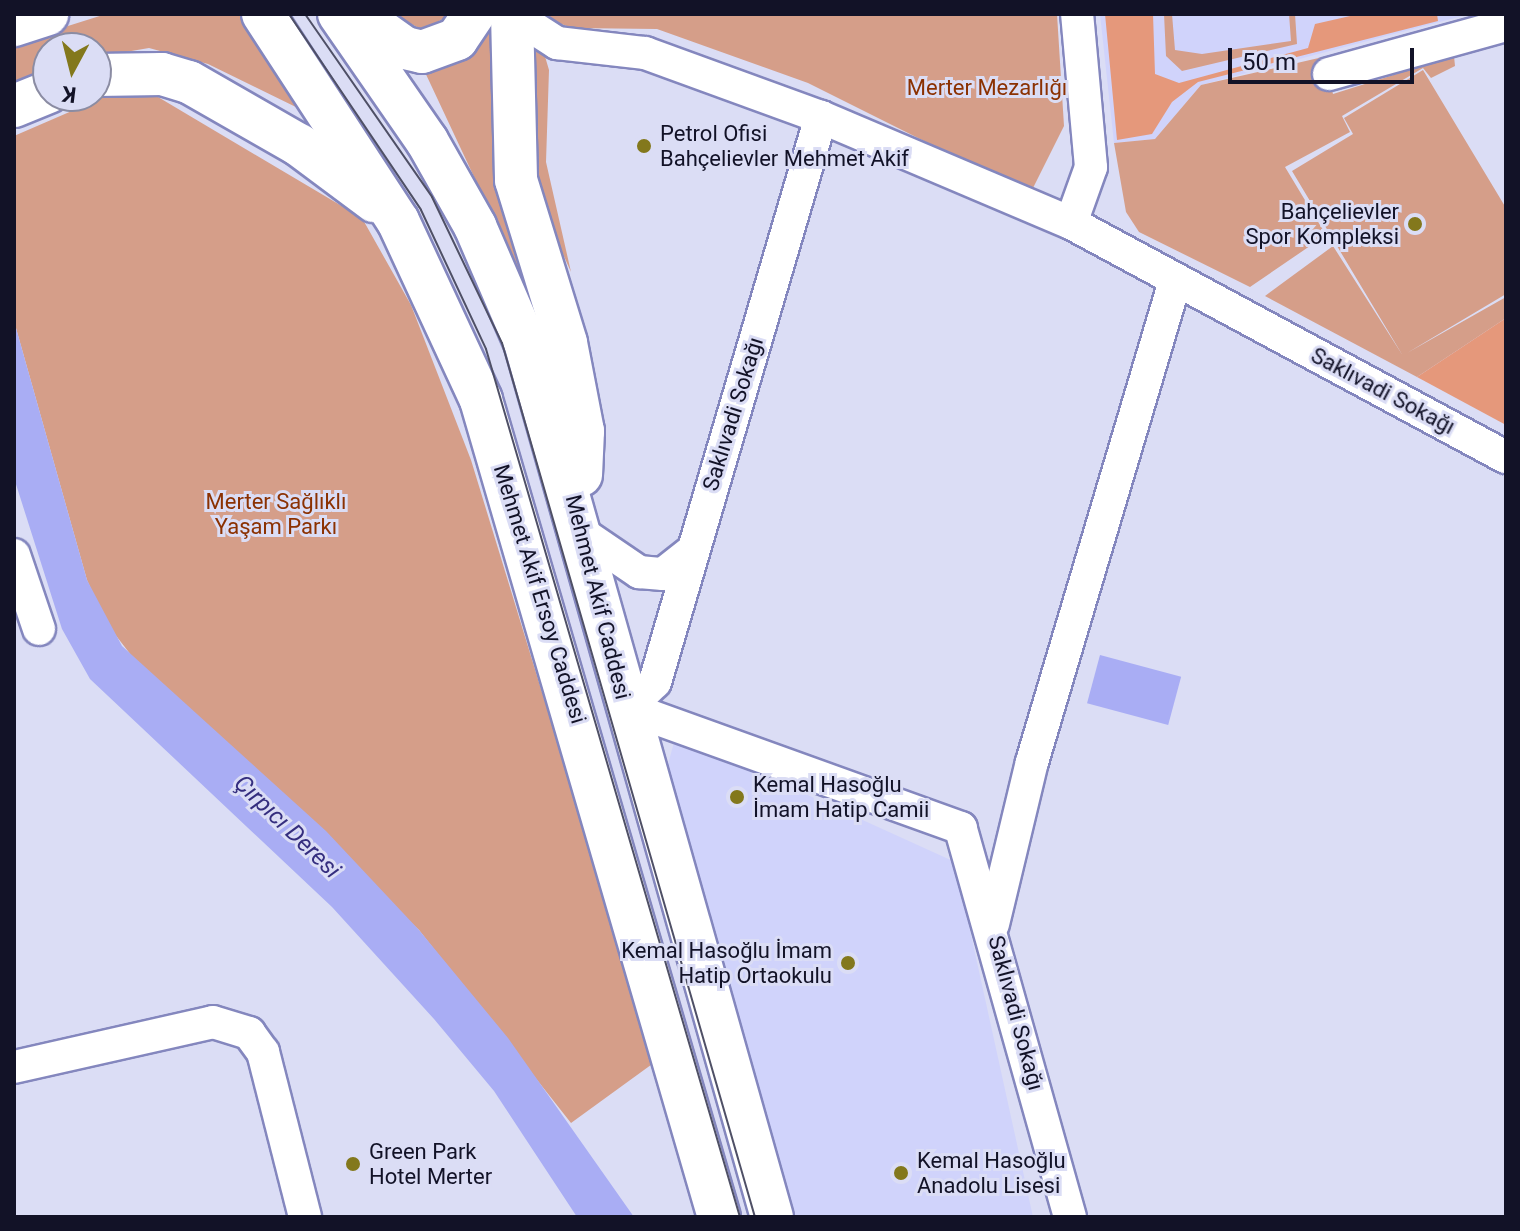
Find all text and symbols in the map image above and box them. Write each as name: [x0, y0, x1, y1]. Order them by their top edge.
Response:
north arrow: [32, 32, 112, 112]
scale bar: [1232, 32, 1418, 82]
text: 50 m: [1242, 48, 1296, 76]
park label: Merter Mezarlığı: [907, 75, 1067, 101]
text: K: [61, 81, 78, 108]
place label: Petrol Ofisi Bahçelievler Mehmet Akif: [660, 120, 909, 172]
marker: Petrol Ofisi Bahçelievler Mehmet Akif: [635, 137, 653, 155]
place label: Bahçelievler Spor Kompleksi: [1246, 198, 1399, 250]
marker: Bahçelievler Spor Kompleksi: [1406, 215, 1424, 233]
street label: Saklıvadi Sokağı: [697, 334, 769, 494]
street label: Saklıvadi Sokağı: [1307, 342, 1459, 440]
street label: Mehmet Akif Ersoy Caddesi: [488, 461, 592, 727]
park label: Merter Sağlıklı Yaşam Parkı: [206, 488, 346, 540]
street label: Mehmet Akif Caddesi: [560, 492, 636, 702]
water label: Çırpıcı Deresi: [228, 769, 346, 885]
place label: Kemal Hasoğlu İmam Hatip Camii: [753, 771, 929, 822]
marker: Kemal Hasoğlu İmam Hatip Camii: [728, 788, 746, 806]
street label: Saklıvadi Sokağı: [983, 933, 1049, 1093]
place label: Kemal Hasoğlu İmam Hatip Ortaokulu: [621, 937, 832, 988]
marker: Kemal Hasoğlu İmam Hatip Ortaokulu: [839, 954, 857, 972]
place label: Green Park Hotel Merter: [369, 1138, 492, 1190]
place label: Kemal Hasoğlu Anadolu Lisesi: [917, 1147, 1066, 1198]
marker: Green Park Hotel Merter: [344, 1155, 362, 1173]
marker: Kemal Hasoğlu Anadolu Lisesi: [892, 1164, 910, 1182]

